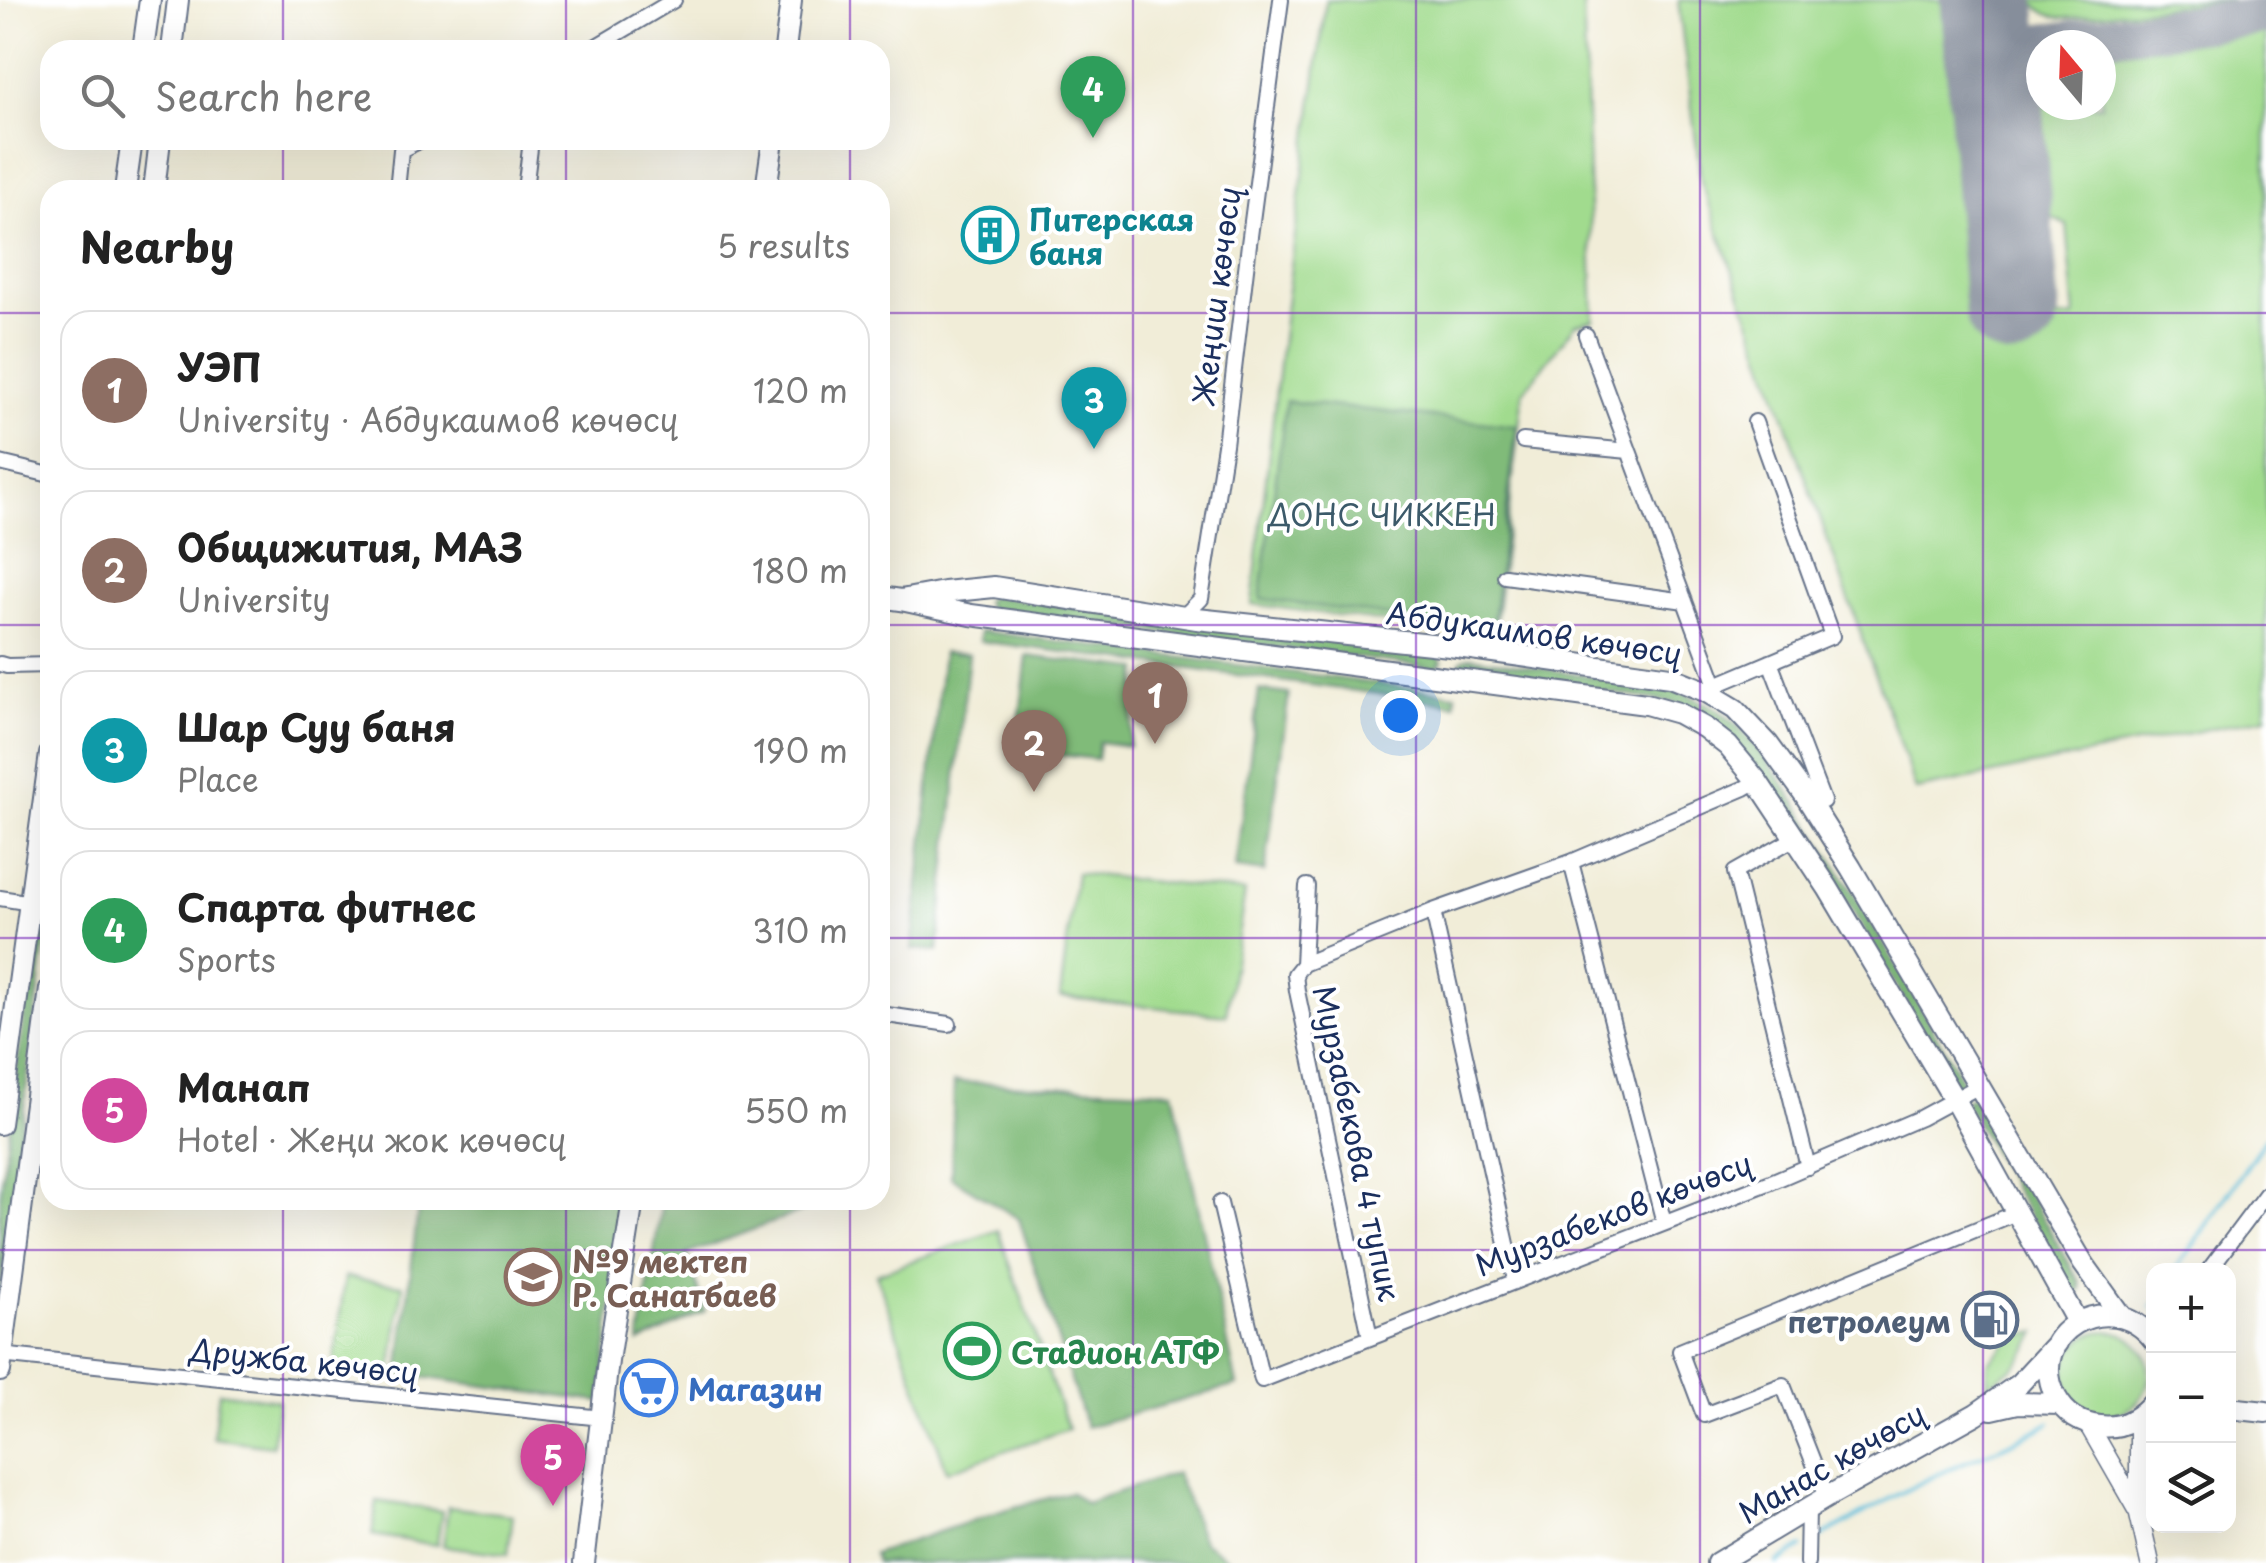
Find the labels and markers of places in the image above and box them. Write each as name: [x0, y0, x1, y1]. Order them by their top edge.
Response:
pin: 4: [1060, 56, 1126, 138]
place label: Питерская баня: [1029, 196, 1194, 275]
building icon: Питерская баня: [960, 205, 1020, 265]
pin: 3: [1062, 366, 1126, 449]
pin: 1: [1122, 662, 1188, 744]
pin: 2: [1002, 710, 1066, 792]
place label: №9 мектеп Р. Санатбаев: [572, 1238, 777, 1317]
school or university icon: №9 мектеп Р. Санатбаев: [503, 1247, 563, 1307]
fuel station icon: петролеум: [1960, 1290, 2020, 1350]
place label: петролеум: [1787, 1298, 1951, 1343]
sports icon: Стадион АТФ: [942, 1321, 1002, 1381]
place label: Стадион АТФ: [1011, 1329, 1220, 1374]
supermarket icon: Магазин: [619, 1358, 679, 1418]
place label: Магазин: [688, 1366, 823, 1411]
pin: 5: [520, 1424, 586, 1506]

